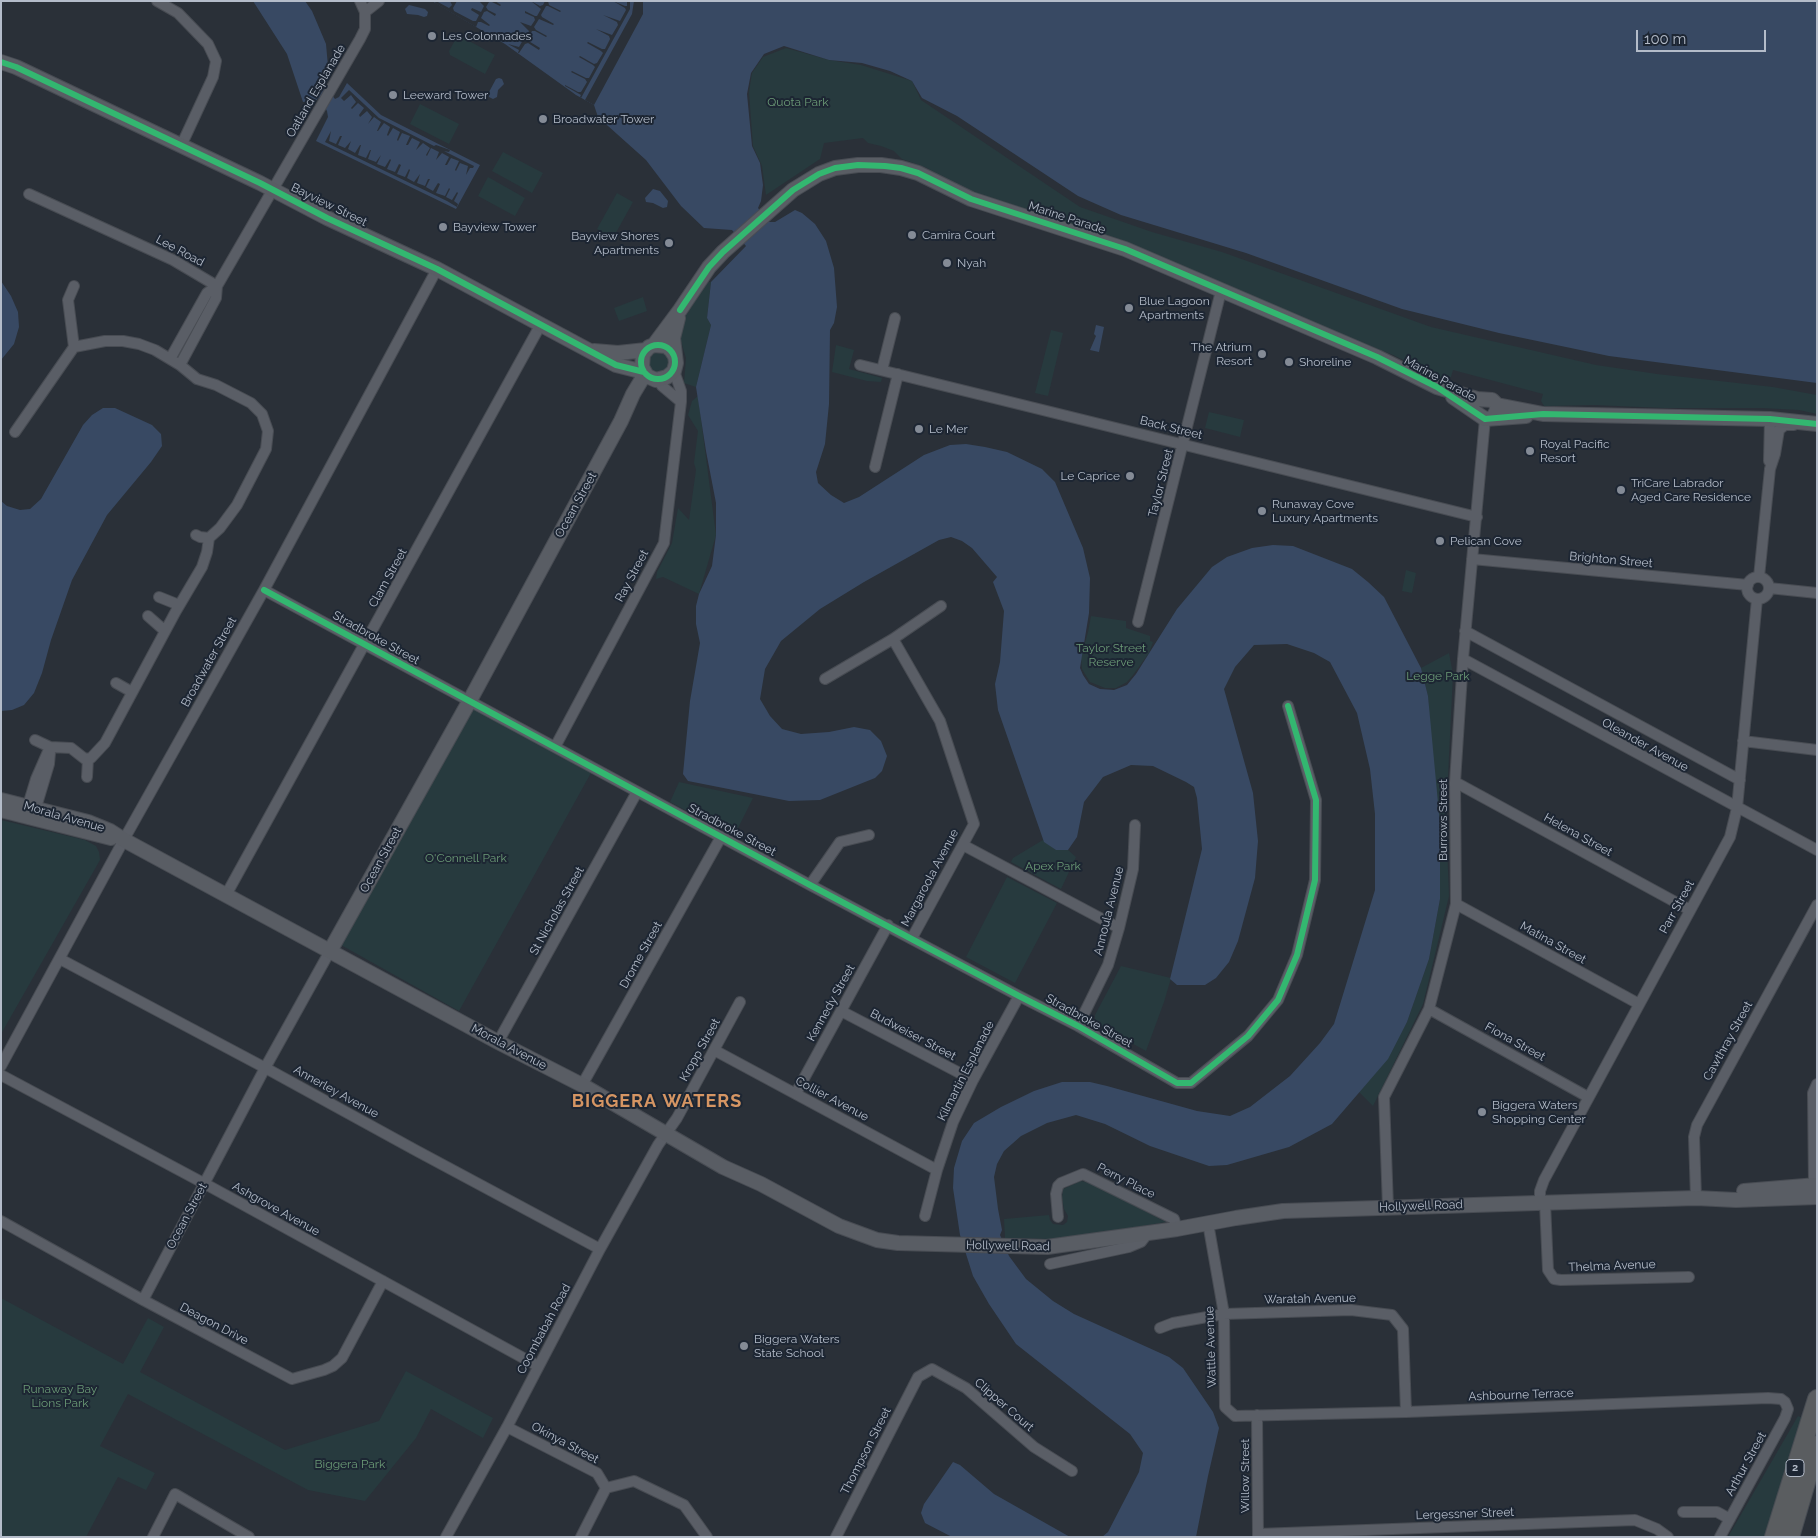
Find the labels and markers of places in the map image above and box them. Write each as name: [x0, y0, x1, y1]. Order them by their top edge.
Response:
place label: Les Colonnades: [442, 29, 531, 43]
marker: Les Colonnades: [426, 30, 438, 42]
place label: Leeward Tower: [403, 88, 488, 102]
marker: Leeward Tower: [387, 89, 399, 101]
place label: Broadwater Tower: [553, 112, 654, 126]
marker: Broadwater Tower: [537, 113, 549, 125]
place label: Bayview Tower: [453, 220, 536, 234]
marker: Bayview Tower: [437, 221, 449, 233]
place label: Camira Court: [922, 228, 995, 242]
place label: Bayview Shores Apartments: [571, 229, 659, 257]
marker: Camira Court: [906, 229, 918, 241]
marker: Bayview Shores Apartments: [663, 237, 675, 249]
place label: Nyah: [957, 256, 986, 270]
marker: Nyah: [941, 257, 953, 269]
place label: Blue Lagoon Apartments: [1139, 294, 1210, 322]
marker: Blue Lagoon Apartments: [1123, 302, 1135, 314]
place label: The Atrium Resort: [1191, 340, 1252, 368]
marker: The Atrium Resort: [1256, 348, 1268, 360]
place label: Shoreline: [1299, 355, 1351, 369]
marker: Shoreline: [1283, 356, 1295, 368]
place label: Le Mer: [929, 422, 968, 436]
marker: Le Mer: [913, 423, 925, 435]
place label: Royal Pacific Resort: [1540, 437, 1610, 465]
marker: Royal Pacific Resort: [1524, 445, 1536, 457]
place label: Le Caprice: [1060, 469, 1120, 483]
marker: Le Caprice: [1124, 470, 1136, 482]
place label: TriCare Labrador Aged Care Residence: [1631, 476, 1751, 504]
marker: TriCare Labrador Aged Care Residence: [1615, 484, 1627, 496]
place label: Runaway Cove Luxury Apartments: [1272, 497, 1378, 525]
marker: Runaway Cove Luxury Apartments: [1256, 505, 1268, 517]
place label: Pelican Cove: [1450, 534, 1522, 548]
marker: Pelican Cove: [1434, 535, 1446, 547]
place label: Biggera Waters Shopping Center: [1492, 1098, 1586, 1126]
marker: Biggera Waters Shopping Center: [1476, 1106, 1488, 1118]
place label: Biggera Waters State School: [754, 1332, 840, 1360]
marker: Biggera Waters State School: [738, 1340, 750, 1352]

